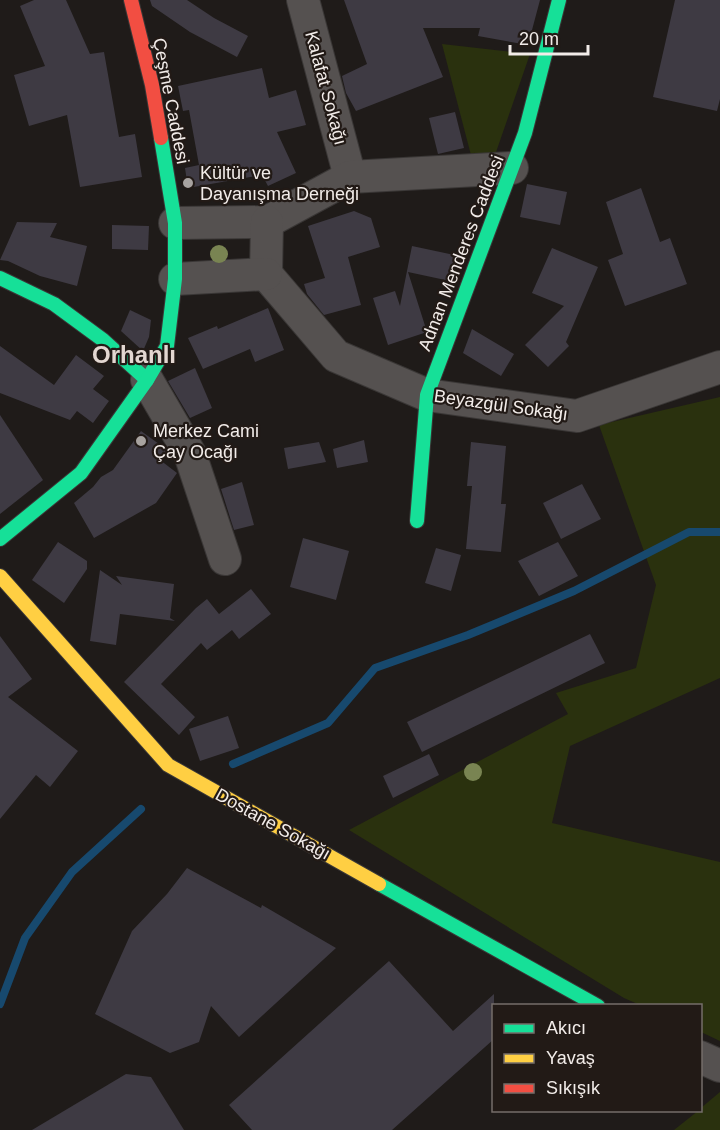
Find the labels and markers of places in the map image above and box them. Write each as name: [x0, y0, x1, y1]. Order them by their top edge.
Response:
place label: Kültür ve Dayanışma Derneği: [200, 163, 359, 204]
marker: Kültür ve Dayanışma Derneği: [181, 176, 195, 190]
place label: Merkez Cami Çay Ocağı: [153, 421, 259, 462]
marker: Merkez Cami Çay Ocağı: [134, 434, 148, 448]

